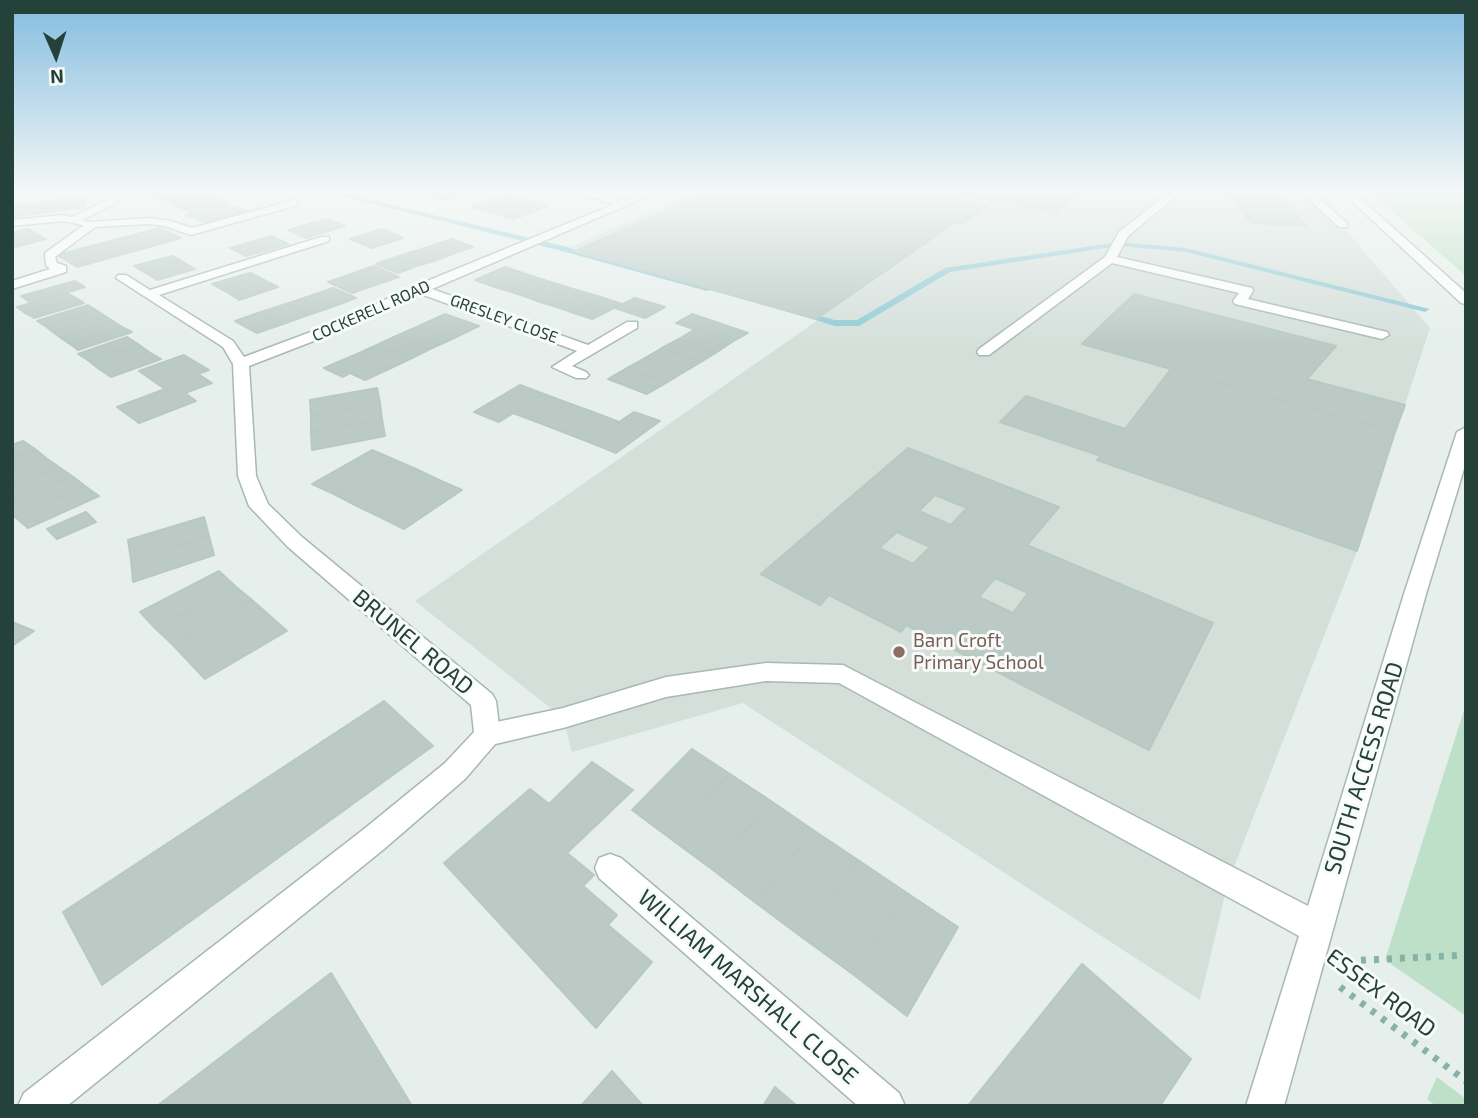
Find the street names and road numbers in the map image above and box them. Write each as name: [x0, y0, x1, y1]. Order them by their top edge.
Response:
street label: COCKERELL ROAD: [309, 276, 433, 346]
street label: GRESLEY CLOSE: [447, 291, 561, 347]
street label: BRUNEL ROAD: [347, 584, 479, 700]
street label: SOUTH ACCESS ROAD: [1319, 659, 1409, 877]
street label: WILLIAM MARSHALL CLOSE: [632, 884, 864, 1090]
street label: ESSEX ROAD: [1321, 943, 1441, 1043]

